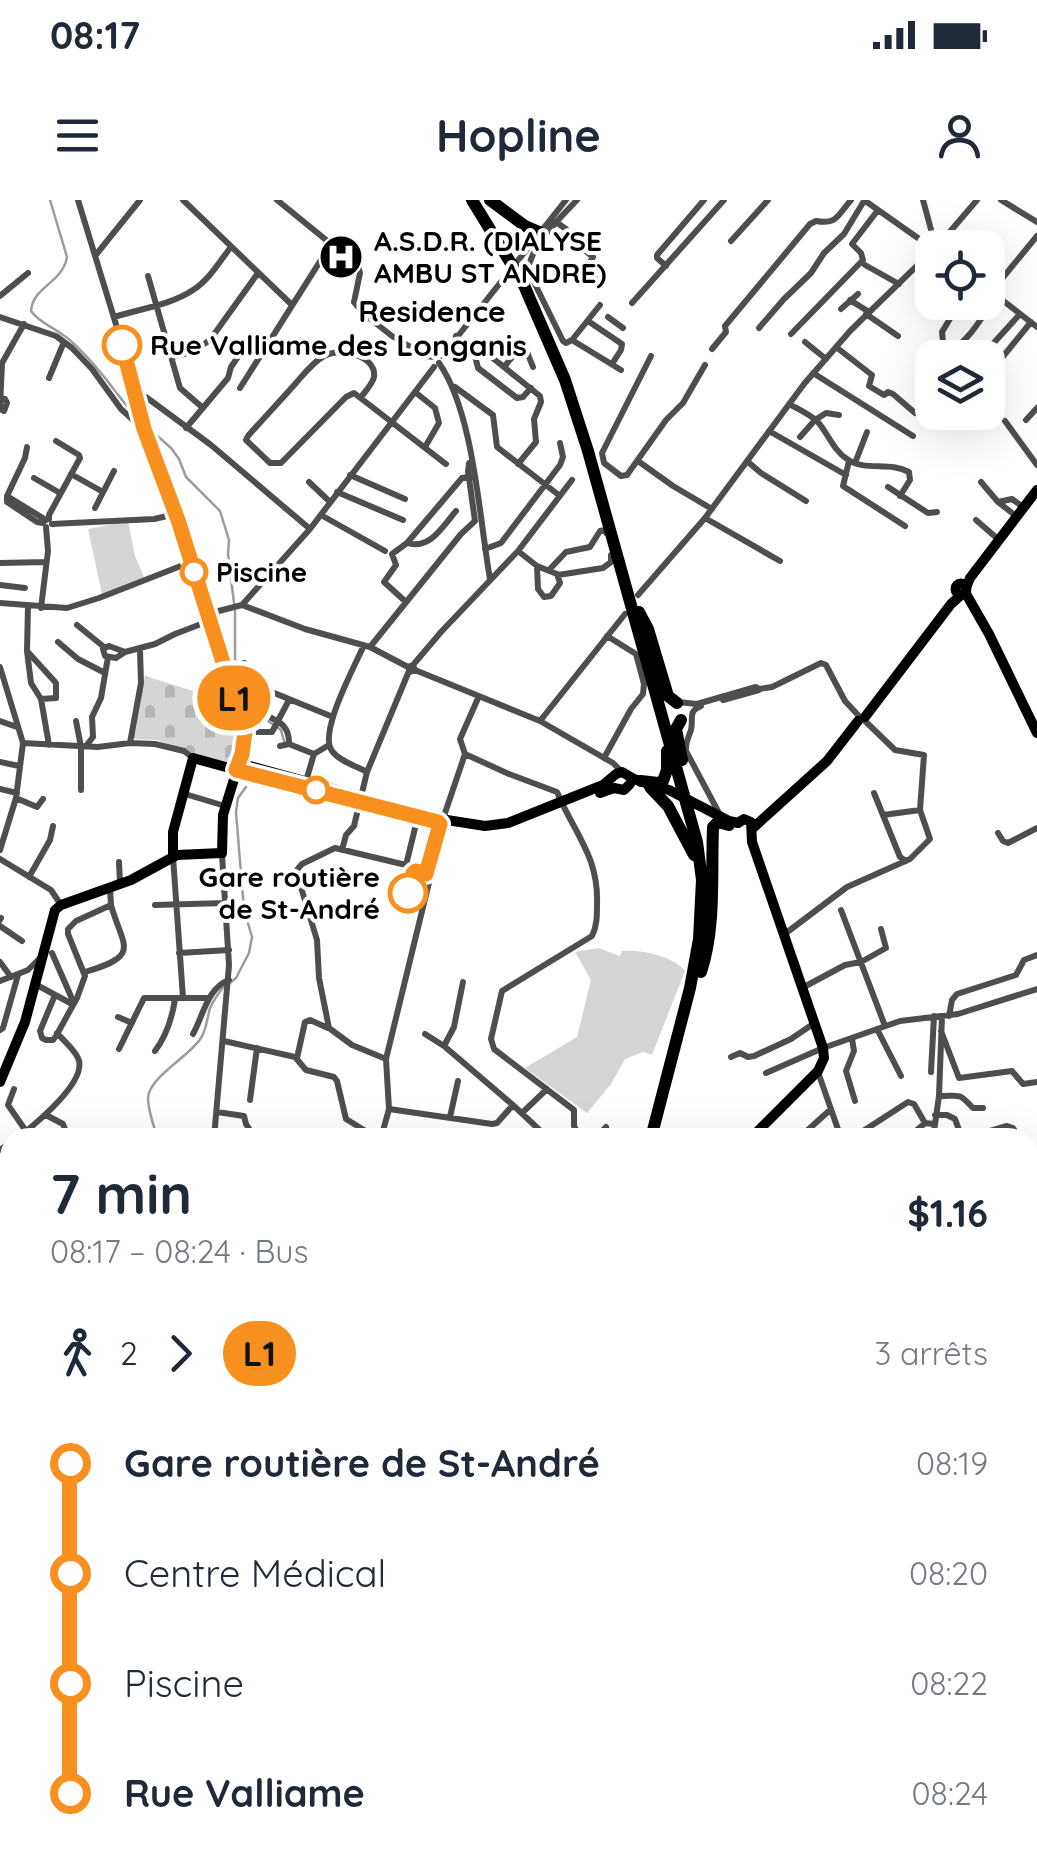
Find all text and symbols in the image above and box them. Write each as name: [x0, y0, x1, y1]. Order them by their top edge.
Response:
text: 08:17: [50, 11, 140, 59]
text: Hopline: [436, 107, 601, 163]
icon: menu: [50, 108, 105, 163]
icon: person: [932, 108, 987, 163]
place label: A.S.D.R. (DIALYSE AMBU ST ANDRE): [374, 223, 607, 290]
map controls: [915, 230, 1005, 430]
button: locate: [915, 230, 1005, 320]
hospital icon: A.S.D.R. (DIALYSE AMBU ST ANDRE): [318, 234, 364, 280]
district label: Residence des Longanis: [337, 292, 527, 364]
marker: Rue Valliame: [103, 326, 141, 364]
place label: Rue Valliame: [150, 327, 328, 362]
button: layers: [915, 340, 1005, 430]
place label: Piscine: [216, 554, 307, 589]
marker: Piscine: [181, 559, 207, 585]
line badge: L1: [189, 666, 279, 730]
text: L1: [217, 676, 251, 720]
unlabelled marker: [303, 777, 329, 803]
place label: Gare routière de St-André: [199, 859, 380, 926]
marker: Gare routière de St-André: [389, 874, 427, 912]
text: 7 min: [50, 1159, 192, 1228]
text: $1.16: [907, 1189, 988, 1237]
text: 08:17 – 08:24 · Bus: [50, 1231, 309, 1271]
icon: walk: [50, 1326, 105, 1381]
icon: forward: [153, 1326, 208, 1381]
text: L1: [243, 1331, 276, 1375]
text: 2: [120, 1333, 138, 1373]
text: 3 arrêts: [875, 1333, 988, 1373]
text: Gare routière de St-André: [124, 1439, 600, 1487]
text: 08:19: [916, 1443, 988, 1483]
text: Centre Médical: [124, 1549, 386, 1597]
text: 08:20: [909, 1553, 988, 1593]
text: Piscine: [124, 1659, 244, 1707]
text: 08:22: [910, 1663, 988, 1703]
text: Rue Valliame: [124, 1769, 365, 1817]
text: 08:24: [912, 1773, 988, 1813]

